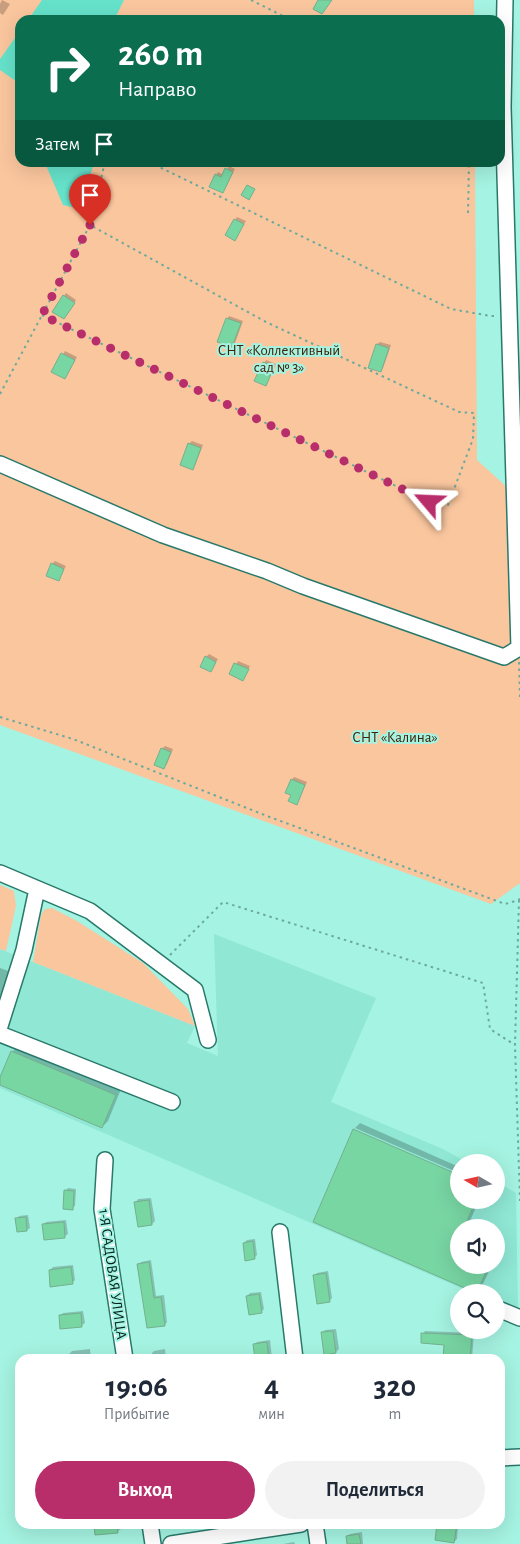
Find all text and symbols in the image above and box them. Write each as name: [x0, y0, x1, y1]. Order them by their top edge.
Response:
icon: right: [35, 35, 100, 100]
text: 260 m: [118, 37, 203, 72]
text: Направо: [118, 78, 196, 100]
icon: arrive: [90, 130, 118, 158]
text: Затем: [35, 135, 80, 154]
pin: [69, 174, 111, 225]
icon: arrive: [76, 181, 104, 209]
park label: СНТ «Коллективный сад № 3»: [218, 343, 340, 375]
position arrow: [402, 475, 454, 527]
park label: СНТ «Калина»: [352, 730, 438, 745]
north arrow: [450, 1154, 505, 1209]
map controls: [450, 1154, 505, 1339]
street label: 1-Я САДОВАЯ УЛИЦА: [96, 1208, 129, 1340]
button: sound: [450, 1219, 505, 1274]
button: search: [450, 1284, 505, 1339]
text: 19:06: [106, 1372, 168, 1402]
text: 4: [264, 1372, 279, 1402]
text: 320: [374, 1372, 416, 1402]
text: Прибытие: [104, 1406, 170, 1422]
text: мин: [258, 1406, 285, 1422]
text: m: [389, 1406, 401, 1422]
button: Выход: [35, 1461, 255, 1519]
button: Поделиться: [265, 1461, 485, 1519]

